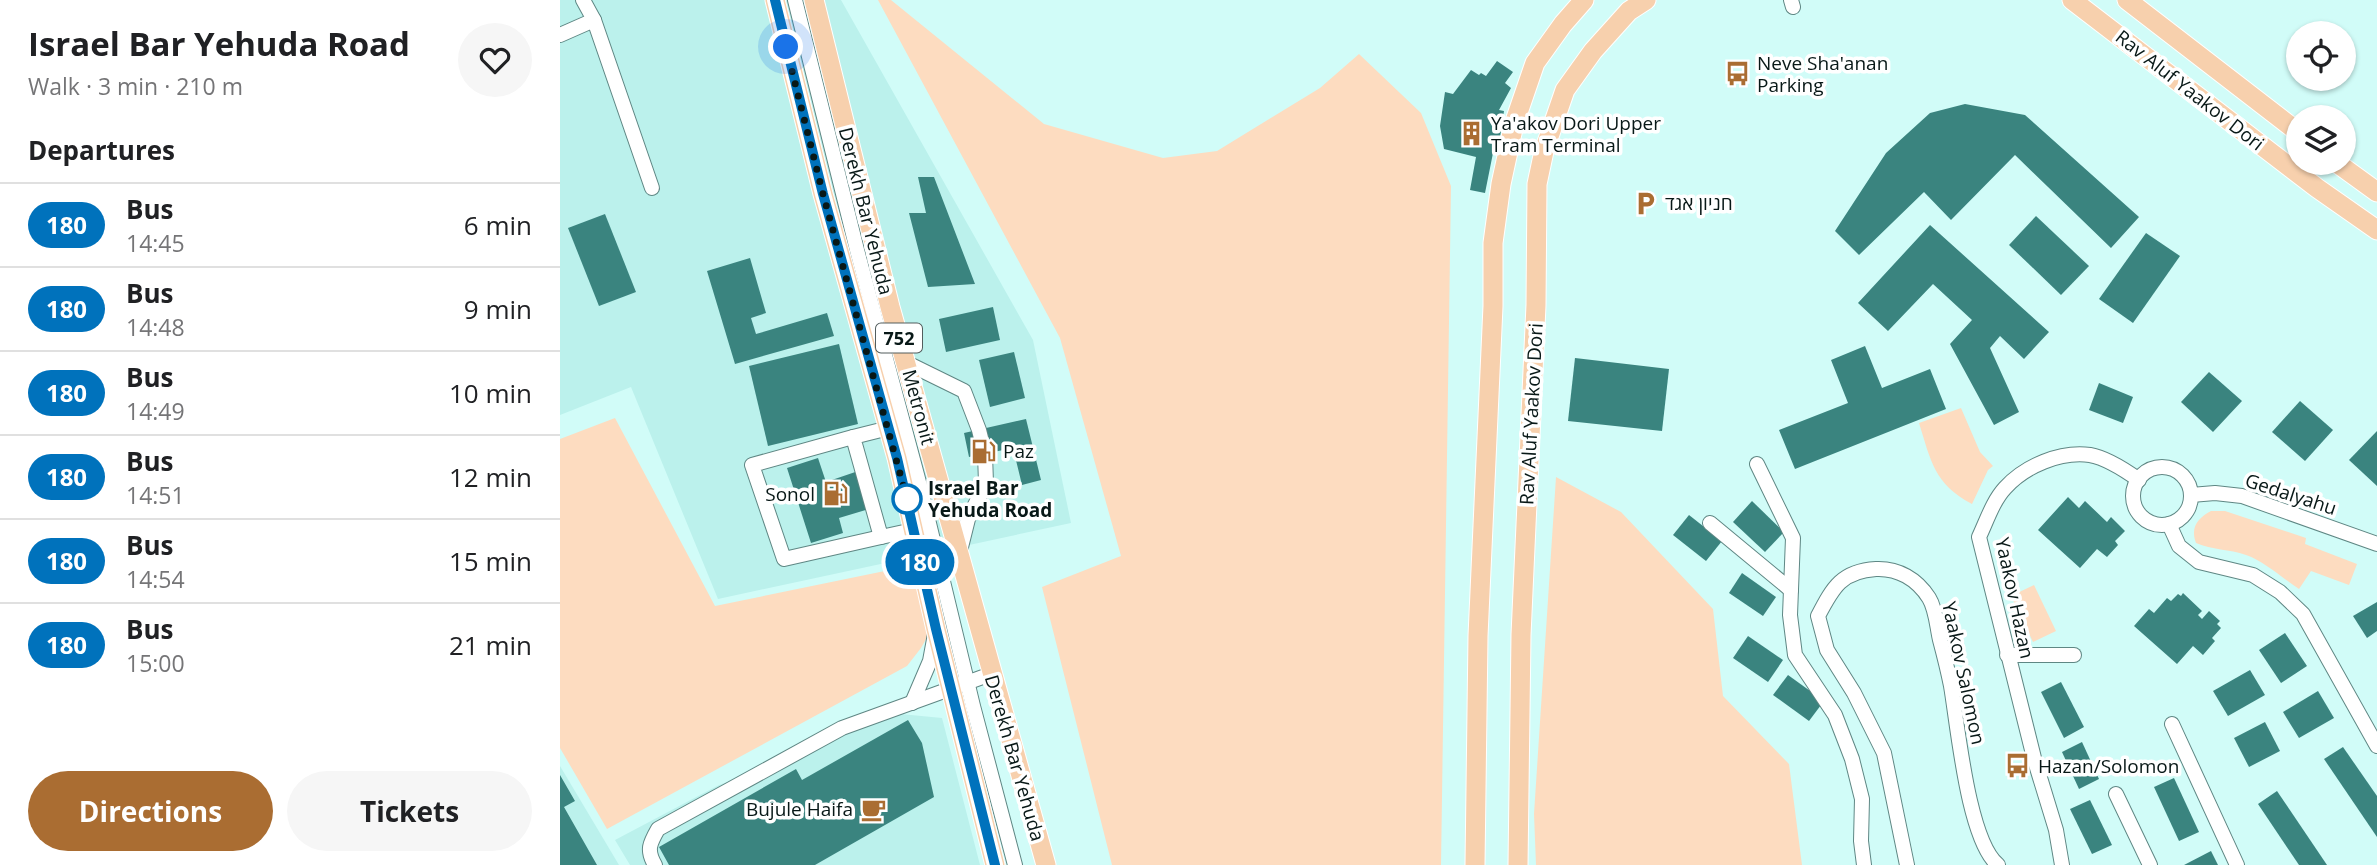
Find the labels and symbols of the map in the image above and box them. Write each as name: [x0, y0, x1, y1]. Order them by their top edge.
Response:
street label: Rav Aluf Yaakov Dori: [2110, 24, 2270, 156]
your location: [768, 29, 803, 64]
place label: Neve Sha'anan Parking: [1757, 50, 1888, 98]
bus stop icon: Neve Sha'anan Parking: [1723, 60, 1751, 88]
place label: Ya'akov Dori Upper Tram Terminal: [1491, 110, 1661, 158]
building icon: Ya'akov Dori Upper Tram Terminal: [1457, 120, 1485, 148]
street label: Derekh Bar Yehuda: [833, 125, 899, 297]
parking icon: חניון אגד: [1631, 189, 1659, 217]
place label: חניון אגד: [1665, 190, 1733, 216]
street label: Rav Aluf Yaakov Dori: [1513, 323, 1549, 505]
road number: 752: [876, 324, 922, 352]
street label: Metronit: [896, 366, 942, 448]
fuel station icon: Paz: [969, 437, 997, 465]
place label: Paz: [1003, 438, 1034, 464]
street label: Gedalyahu: [2242, 467, 2340, 521]
place label: Israel Bar Yehuda Road: [928, 475, 1052, 523]
fuel station icon: Sonol: [821, 480, 849, 508]
place label: Sonol: [765, 481, 815, 507]
marker: Israel Bar Yehuda Road: [892, 484, 922, 514]
street label: Yaakov Hazan: [1989, 535, 2041, 661]
line badge: 180: [880, 539, 960, 585]
street label: Yaakov Salomon: [1936, 599, 1992, 747]
street label: Derekh Bar Yehuda: [979, 672, 1051, 844]
bus stop icon: Hazan/Solomon: [2004, 752, 2032, 780]
place label: Hazan/Solomon: [2038, 753, 2179, 779]
cafe icon: Bujule Haifa: [859, 795, 887, 823]
place label: Bujule Haifa: [746, 796, 853, 822]

